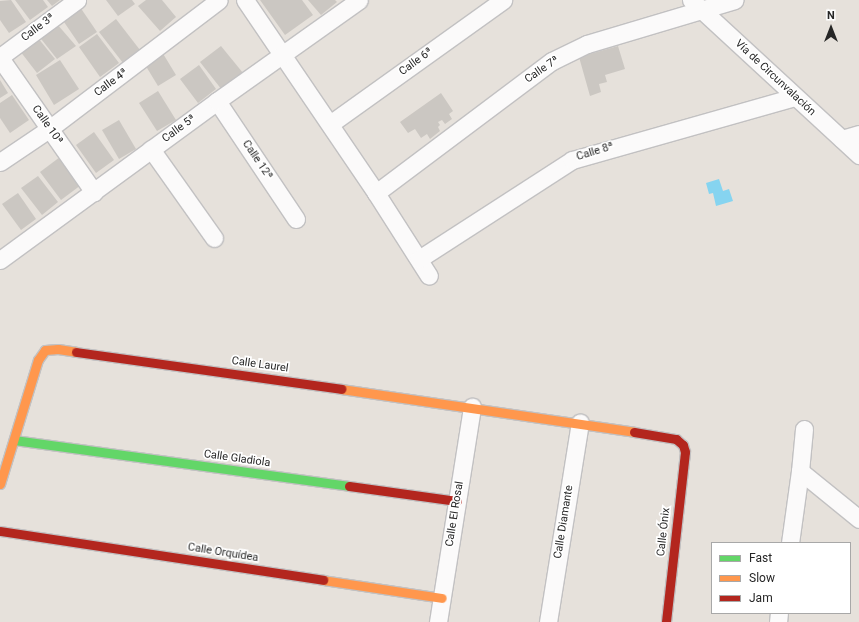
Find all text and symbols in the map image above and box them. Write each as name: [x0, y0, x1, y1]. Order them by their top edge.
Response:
north arrow: [811, 8, 851, 48]
text: N: [827, 9, 835, 22]
street label: Calle 3ª: [19, 11, 57, 45]
street label: Vía de Circunvalación: [732, 37, 818, 119]
street label: Calle 6ª: [397, 45, 435, 79]
street label: Calle 7ª: [522, 54, 562, 86]
street label: Calle 4ª: [92, 66, 130, 100]
street label: Calle 10ª: [29, 103, 65, 147]
street label: Calle 5ª: [160, 112, 198, 146]
street label: Calle 12ª: [239, 138, 275, 182]
street label: Calle 8ª: [575, 140, 615, 164]
street label: Calle Laurel: [231, 354, 289, 376]
street label: Calle Gladiola: [203, 448, 271, 470]
street label: Calle El Rosal: [443, 480, 467, 548]
street label: Calle Diamante: [552, 484, 576, 560]
street label: Calle Ónix: [655, 507, 673, 557]
street label: Calle Orquídea: [187, 541, 259, 565]
legend: [711, 542, 851, 614]
text: Fast: [749, 551, 772, 565]
text: Slow: [749, 571, 775, 585]
text: Jam: [749, 591, 773, 605]

